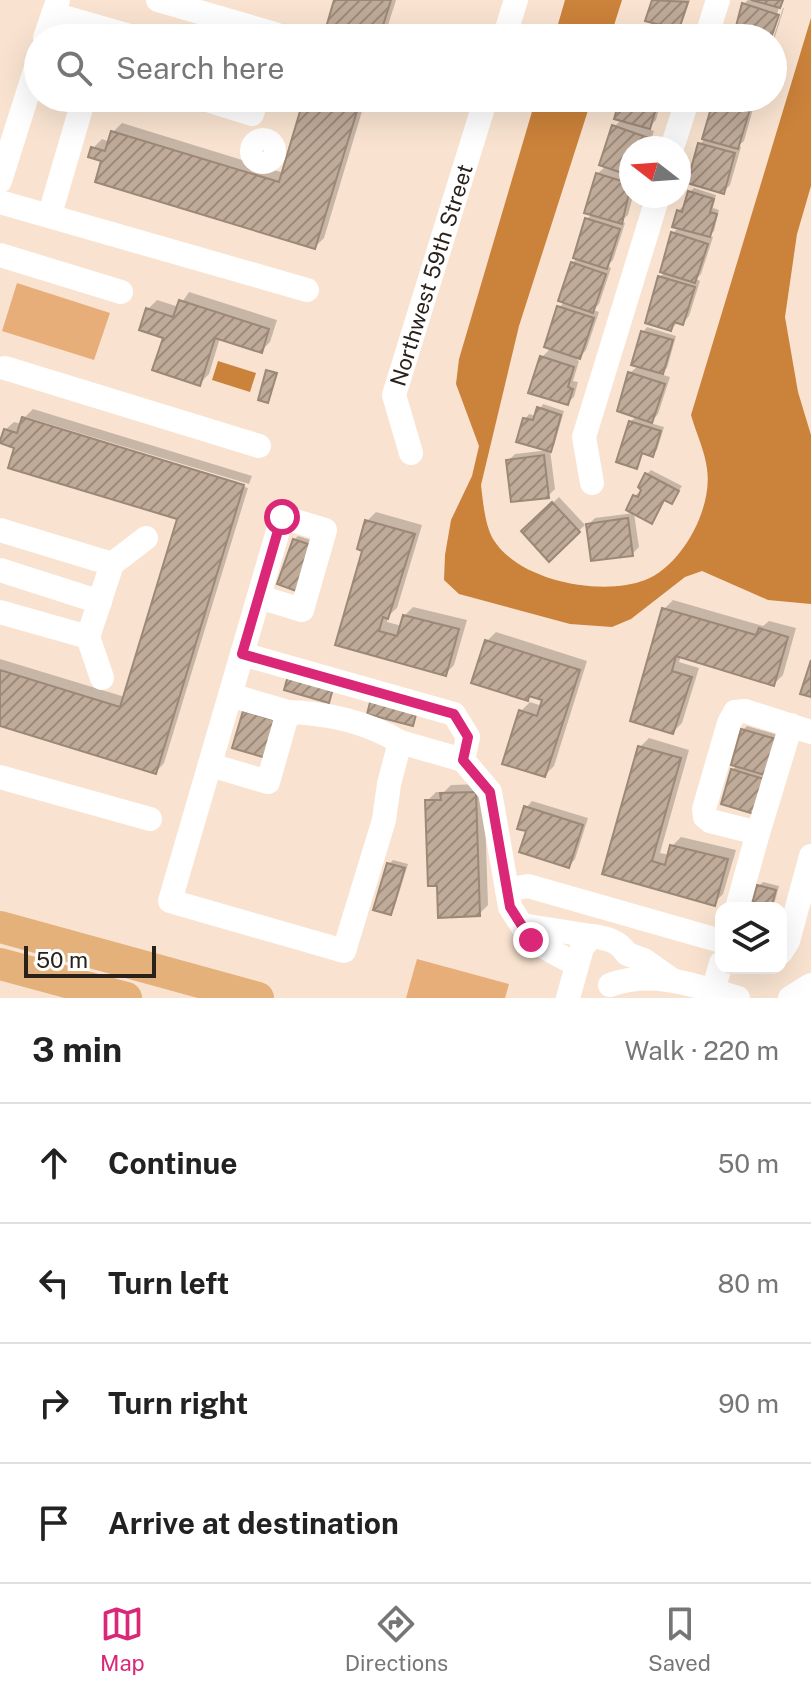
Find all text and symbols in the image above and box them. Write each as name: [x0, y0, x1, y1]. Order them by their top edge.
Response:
search box: [24, 24, 787, 112]
icon: search: [52, 46, 96, 90]
text: Search here: [116, 50, 284, 86]
north arrow: [619, 136, 691, 208]
street label: Northwest 59th Street: [385, 161, 478, 389]
route start: [264, 499, 300, 535]
map controls: [715, 902, 787, 974]
button: layers: [715, 902, 787, 974]
route end: [513, 922, 549, 958]
scale bar: [24, 942, 156, 978]
text: 50 m: [36, 947, 88, 973]
text: 3 min: [32, 1030, 122, 1070]
text: Walk · 220 m: [624, 1035, 779, 1066]
icon: ahead: [32, 1141, 76, 1185]
text: Continue: [108, 1145, 238, 1181]
text: 50 m: [718, 1148, 779, 1179]
icon: left: [32, 1261, 76, 1305]
text: Turn left: [108, 1265, 229, 1301]
text: 80 m: [718, 1268, 779, 1299]
icon: right: [32, 1381, 76, 1425]
text: Turn right: [108, 1385, 248, 1421]
text: 90 m: [718, 1388, 779, 1419]
icon: arrive: [32, 1501, 76, 1545]
text: Arrive at destination: [108, 1505, 399, 1541]
tab: Map: [100, 1602, 145, 1676]
tab: Directions: [345, 1602, 448, 1676]
tab: Saved: [648, 1602, 711, 1676]

